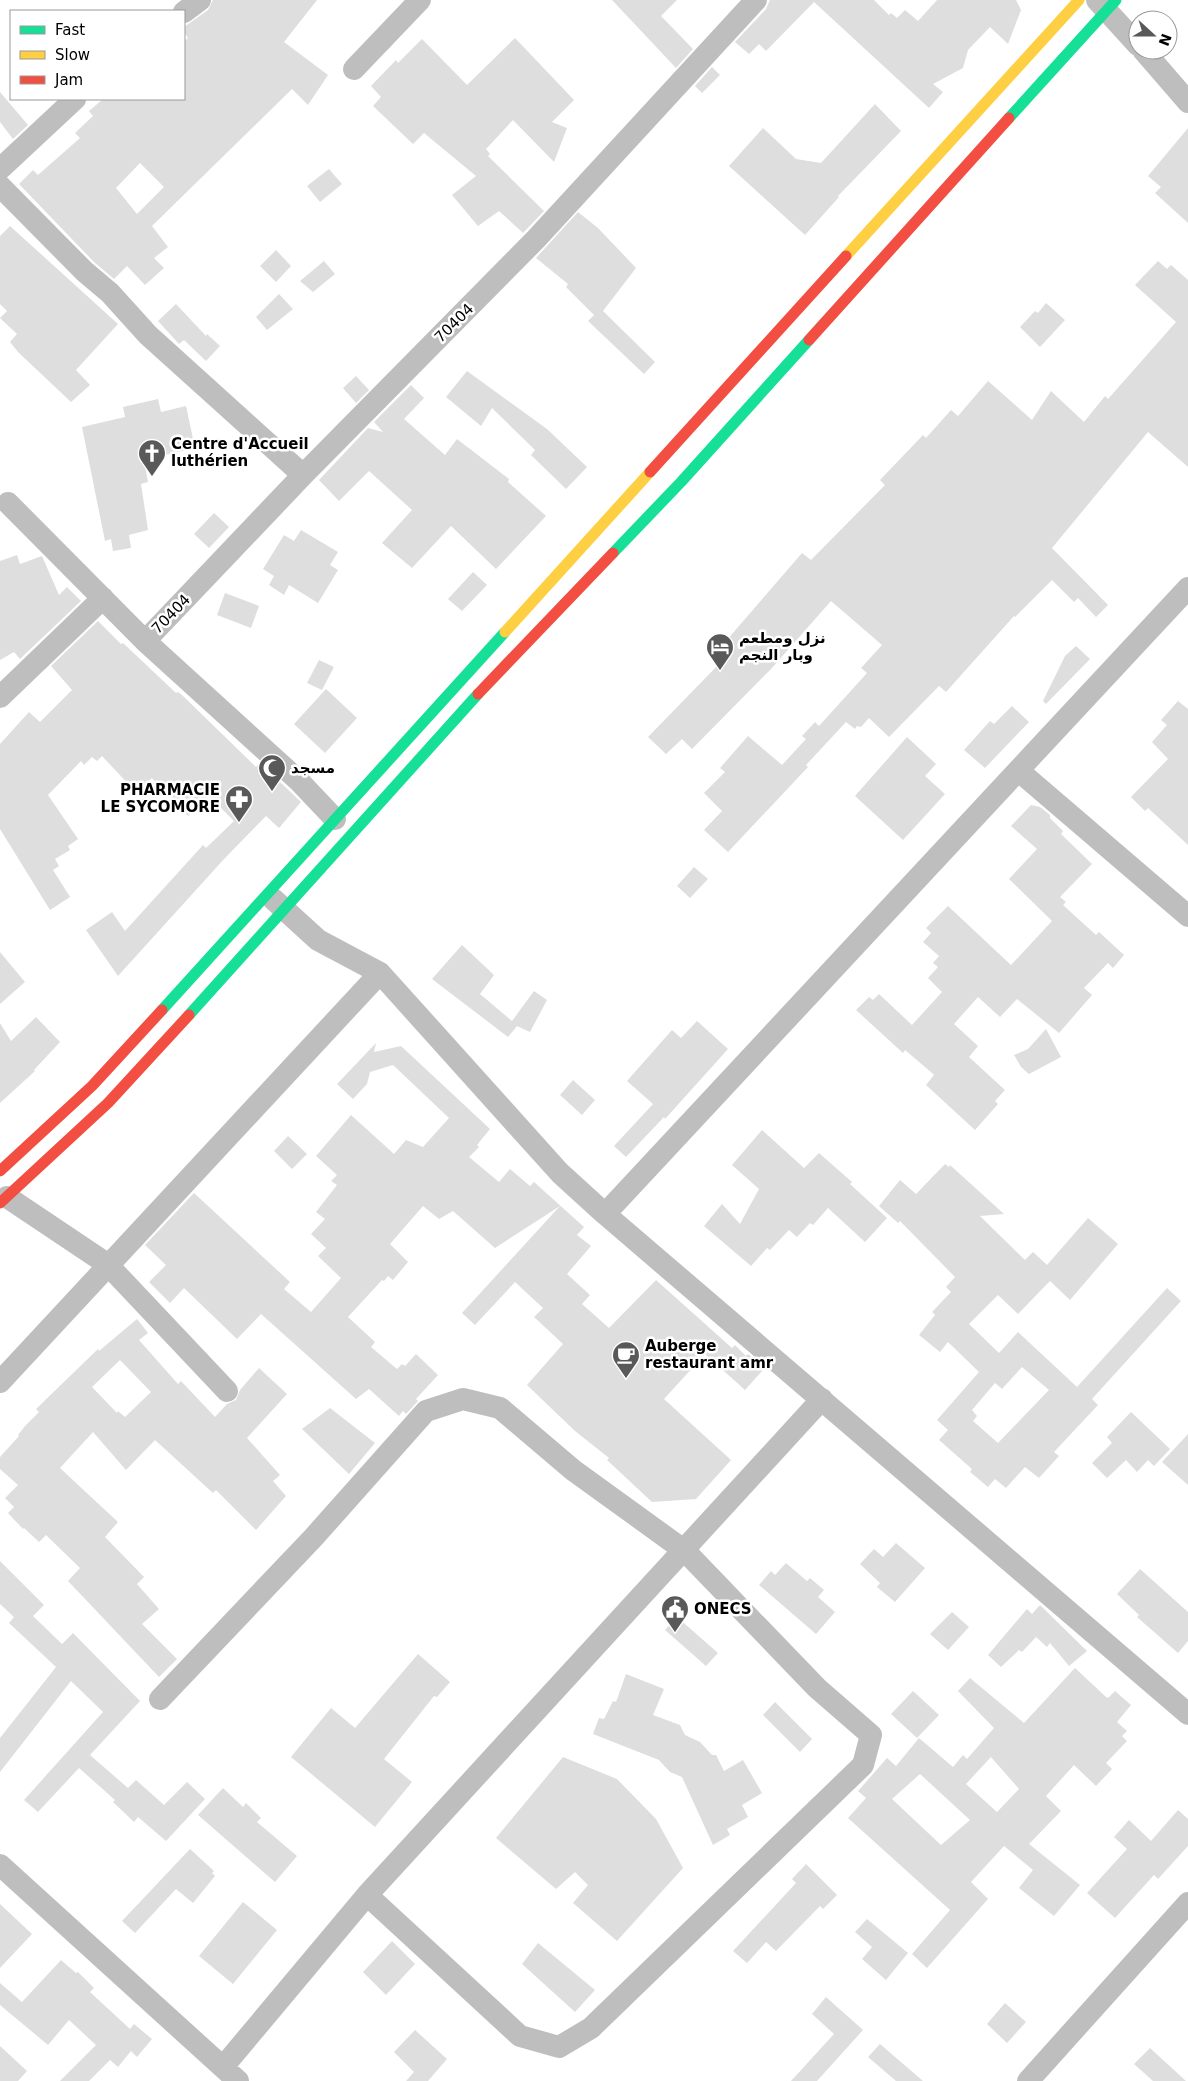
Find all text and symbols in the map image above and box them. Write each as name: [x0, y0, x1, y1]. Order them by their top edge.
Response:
legend: [10, 10, 185, 100]
north arrow: [1128, 10, 1178, 60]
text: Fast: [55, 21, 85, 39]
text: N: [1156, 31, 1175, 48]
text: Slow: [55, 46, 90, 64]
text: Jam: [54, 71, 83, 89]
street label: 70404: [431, 300, 477, 346]
place label: Centre d'Accueil luthérien: [171, 435, 309, 470]
church icon: Centre d'Accueil luthérien: [137, 438, 167, 477]
street label: 70404: [148, 591, 194, 637]
place label: نزل ومطعم وبار النجم: [739, 629, 826, 664]
hotel icon: نزل ومطعم وبار النجم: [705, 632, 735, 671]
mosque icon: مسجد: [257, 753, 287, 792]
place label: مسجد: [291, 759, 335, 777]
place label: PHARMACIE LE SYCOMORE: [101, 781, 220, 816]
pharmacy icon: PHARMACIE LE SYCOMORE: [224, 784, 254, 823]
place label: Auberge restaurant amr: [645, 1337, 774, 1372]
cafe icon: Auberge restaurant amr: [611, 1340, 641, 1379]
public building icon: ONECS: [660, 1594, 690, 1633]
place label: ONECS: [694, 1600, 752, 1618]

